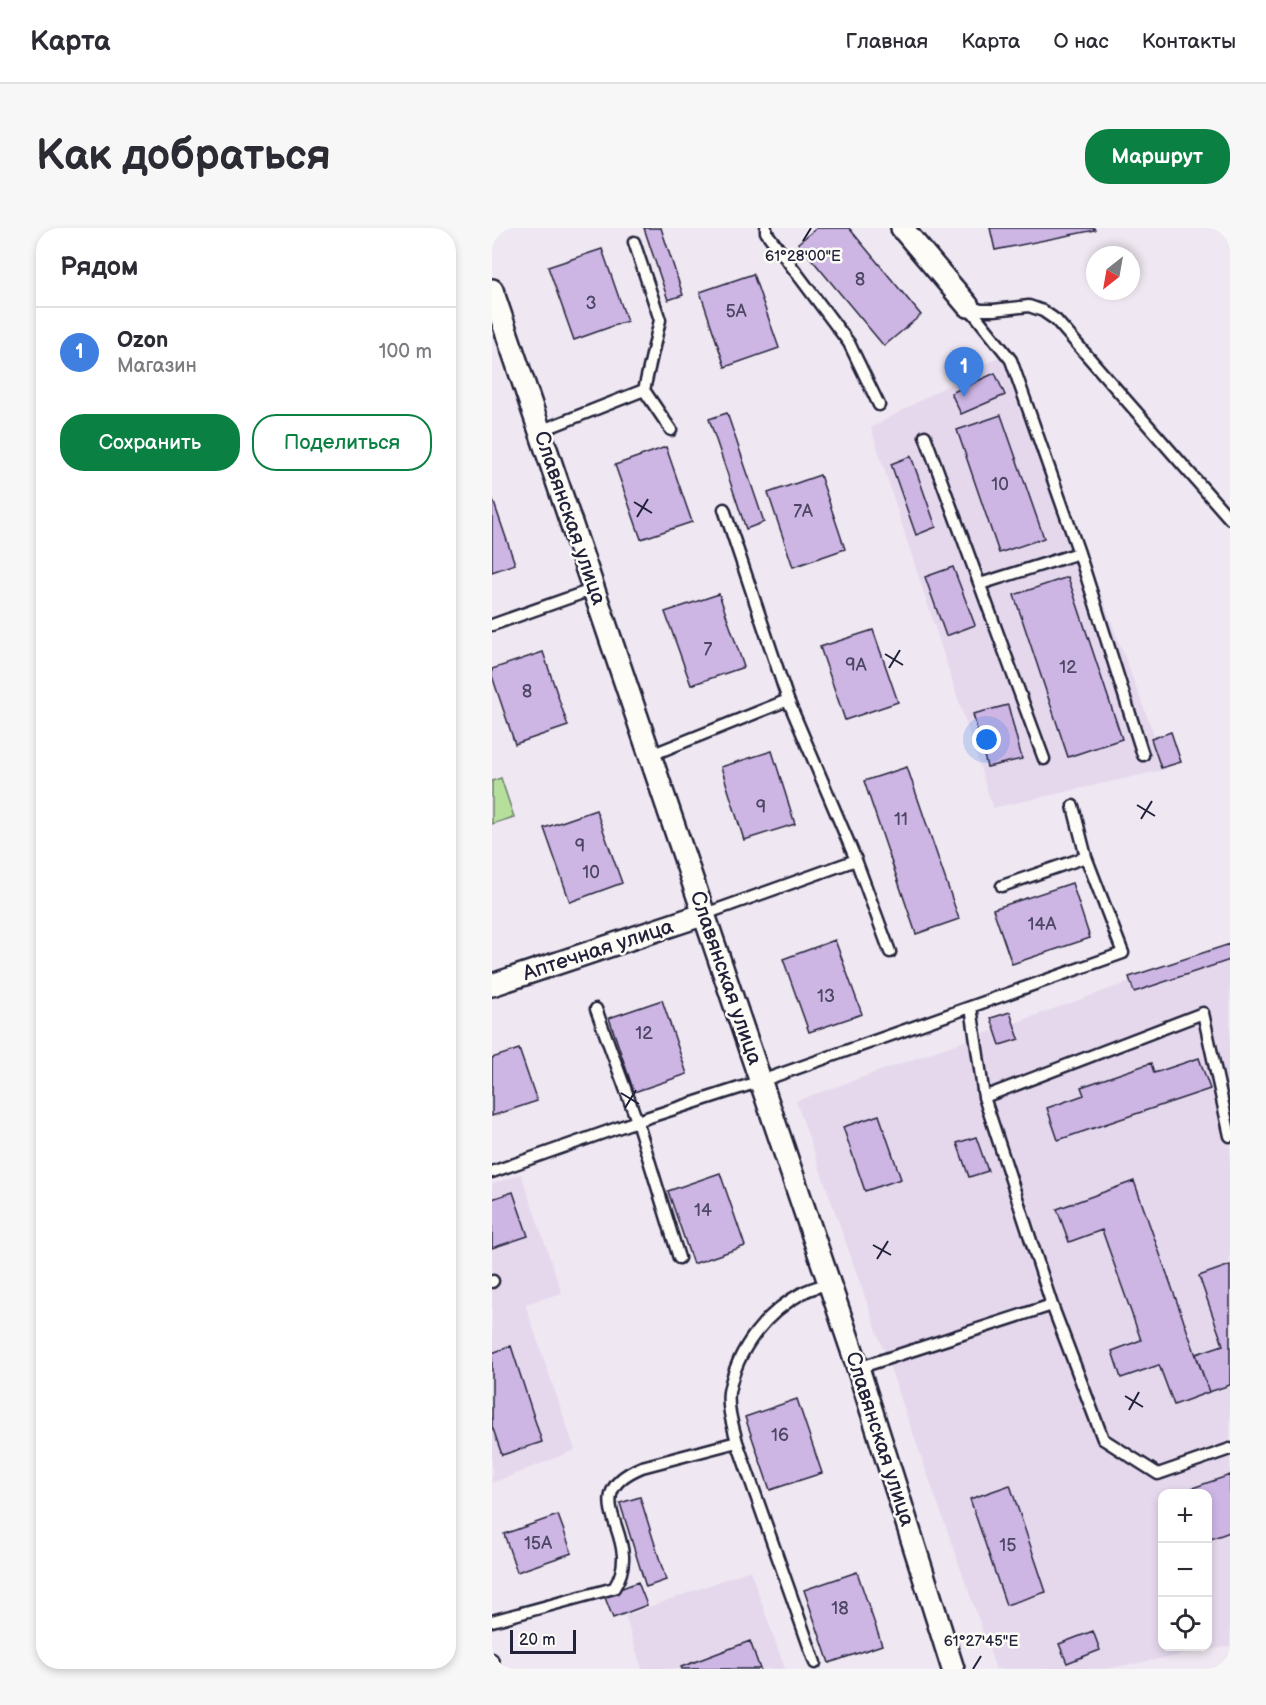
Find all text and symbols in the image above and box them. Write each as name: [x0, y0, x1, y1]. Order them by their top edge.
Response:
text: Карта: [30, 25, 110, 58]
text: Главная: [845, 29, 928, 54]
text: Карта: [961, 29, 1020, 54]
text: О нас: [1053, 29, 1109, 54]
text: Контакты: [1142, 29, 1236, 54]
button: Маршрут: [1085, 129, 1230, 184]
text: Как добраться: [36, 131, 331, 182]
north arrow: [1086, 246, 1140, 300]
text: 61°28'00"E: [765, 247, 841, 266]
text: Рядом: [60, 252, 138, 283]
house number: 8: [855, 269, 865, 290]
house number: 3: [585, 293, 597, 314]
house number: 5А: [725, 301, 747, 322]
text: Ozon: [117, 327, 168, 354]
text: 1: [75, 340, 84, 364]
text: 100 m: [379, 340, 432, 364]
pin: 1: [944, 348, 984, 397]
text: Магазин: [117, 354, 197, 378]
button: Сохранить: [60, 414, 240, 471]
button: Поделиться: [252, 414, 432, 471]
street label: Славянская улица: [529, 428, 612, 609]
house number: 10: [991, 474, 1009, 495]
house number: 7А: [793, 501, 813, 522]
house number: 7: [704, 639, 713, 660]
house number: 9А: [845, 655, 867, 676]
house number: 12: [1059, 657, 1077, 678]
house number: 8: [522, 681, 532, 702]
your location: [972, 725, 1001, 754]
house number: 9: [756, 797, 766, 818]
house number: 11: [894, 809, 908, 830]
house number: 9: [575, 836, 585, 857]
house number: 10: [582, 862, 600, 883]
street label: Славянская улица: [685, 888, 768, 1069]
street label: Аптечная улица: [519, 914, 677, 986]
house number: 14А: [1028, 914, 1057, 935]
house number: 13: [817, 986, 835, 1007]
house number: 12: [635, 1023, 653, 1044]
house number: 14: [694, 1200, 712, 1221]
street label: Славянская улица: [840, 1349, 920, 1530]
house number: 16: [771, 1425, 789, 1446]
map controls: [1158, 1489, 1212, 1651]
button: +: [1158, 1489, 1212, 1543]
house number: 15А: [524, 1533, 552, 1554]
house number: 15: [999, 1535, 1017, 1556]
button: −: [1158, 1543, 1212, 1597]
button: locate: [1158, 1597, 1212, 1651]
house number: 18: [831, 1598, 849, 1619]
scale bar: [510, 1627, 576, 1654]
text: 20 m: [519, 1631, 555, 1650]
text: 61°27'45"E: [944, 1632, 1018, 1651]

